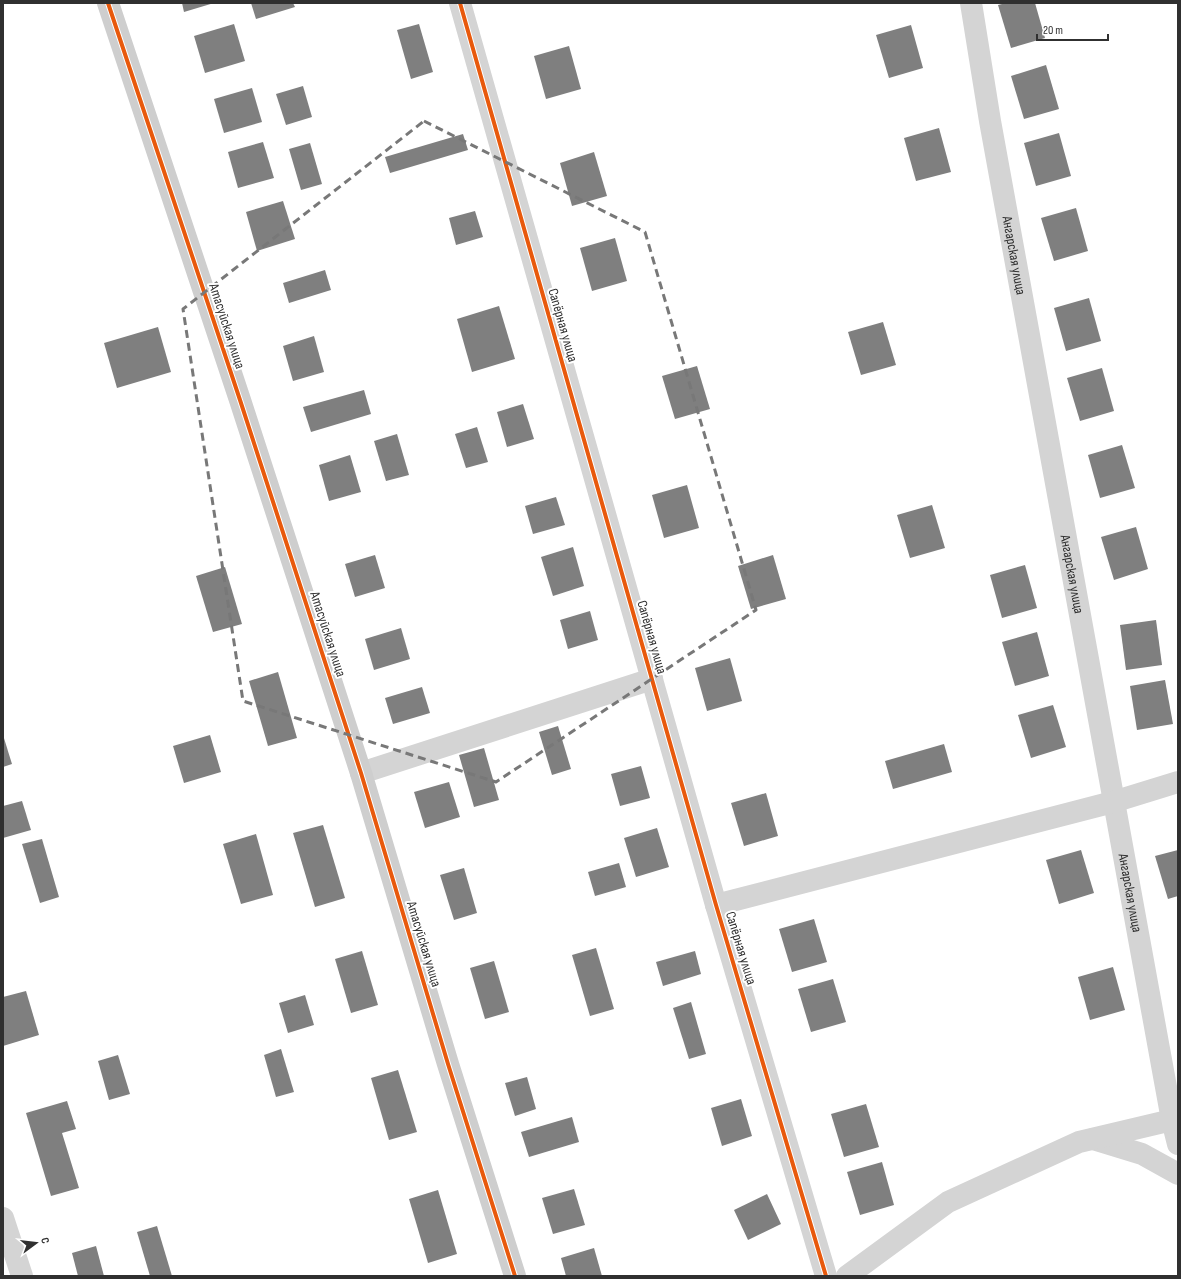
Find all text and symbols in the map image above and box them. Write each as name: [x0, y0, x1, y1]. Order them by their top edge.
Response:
scale bar: [1037, 16, 1108, 42]
text: 20 m: [1043, 23, 1063, 38]
street label: Ангарская улица: [999, 214, 1030, 296]
street label: Атасуйская улица: [205, 280, 249, 371]
street label: Сапёрная улица: [544, 286, 582, 364]
street label: Ангарская улица: [1057, 532, 1088, 615]
street label: Атасуйская улица: [306, 588, 350, 679]
street label: Сапёрная улица: [633, 598, 671, 676]
street label: Ангарская улица: [1115, 851, 1146, 934]
street label: Атасуйская улица: [403, 898, 445, 989]
street label: Сапёрная улица: [722, 909, 760, 987]
north arrow: [16, 1223, 56, 1263]
text: С: [38, 1236, 52, 1245]

